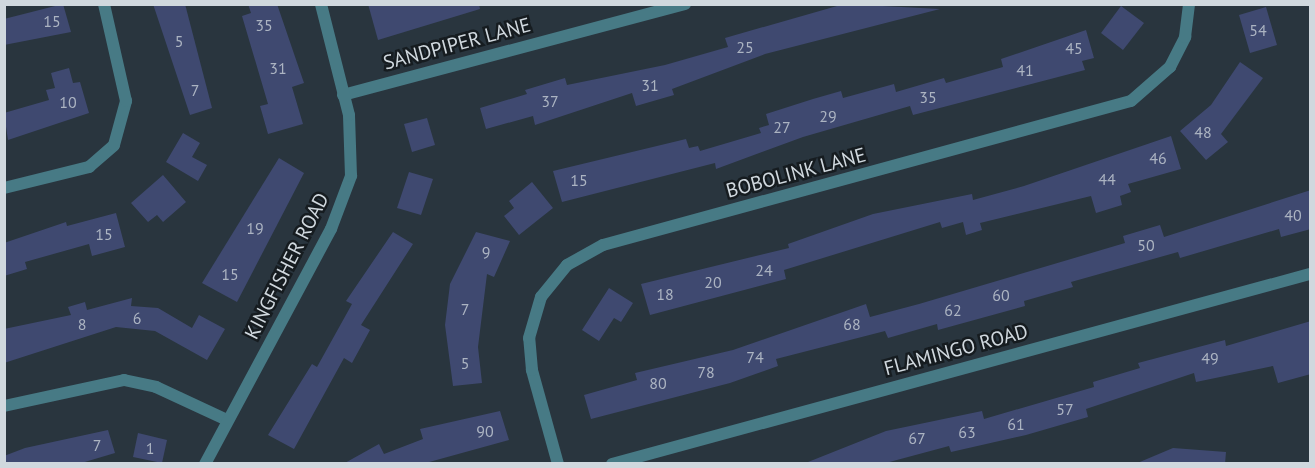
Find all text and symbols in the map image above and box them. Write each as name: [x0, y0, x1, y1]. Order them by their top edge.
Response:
house number: 15: [43, 11, 61, 31]
street label: SANDPIPER LANE: [381, 13, 533, 75]
house number: 35: [255, 15, 273, 35]
house number: 54: [1249, 20, 1267, 40]
house number: 5: [175, 31, 183, 51]
house number: 25: [736, 37, 754, 57]
house number: 45: [1065, 38, 1083, 58]
house number: 31: [269, 58, 287, 78]
house number: 41: [1016, 60, 1034, 80]
house number: 31: [641, 75, 659, 95]
house number: 7: [191, 80, 199, 100]
house number: 35: [919, 87, 937, 107]
house number: 37: [541, 91, 559, 111]
house number: 10: [59, 92, 77, 112]
house number: 29: [819, 106, 837, 126]
house number: 27: [773, 117, 791, 137]
house number: 48: [1194, 122, 1212, 142]
street label: BOBOLINK LANE: [723, 143, 869, 203]
house number: 46: [1149, 148, 1167, 168]
house number: 44: [1098, 169, 1116, 189]
house number: 15: [570, 170, 588, 190]
street label: KINGFISHER ROAD: [240, 189, 334, 343]
house number: 40: [1284, 205, 1302, 225]
house number: 19: [246, 218, 264, 238]
house number: 15: [95, 224, 113, 244]
house number: 50: [1137, 235, 1155, 255]
house number: 9: [482, 242, 490, 262]
house number: 24: [755, 260, 773, 280]
house number: 15: [221, 264, 239, 284]
house number: 20: [704, 272, 722, 292]
house number: 18: [656, 284, 674, 304]
house number: 60: [992, 285, 1010, 305]
house number: 7: [461, 299, 469, 319]
house number: 62: [944, 300, 962, 320]
house number: 6: [133, 308, 141, 328]
house number: 8: [78, 314, 86, 334]
house number: 68: [843, 314, 861, 334]
street label: FLAMINGO ROAD: [881, 319, 1031, 381]
house number: 74: [746, 347, 764, 367]
house number: 49: [1201, 348, 1219, 368]
house number: 5: [461, 353, 469, 373]
house number: 78: [697, 362, 715, 382]
house number: 80: [649, 373, 667, 393]
house number: 57: [1056, 399, 1074, 419]
house number: 61: [1007, 414, 1025, 434]
house number: 90: [476, 421, 494, 441]
house number: 63: [958, 422, 976, 442]
house number: 67: [908, 428, 926, 448]
house number: 7: [93, 435, 101, 455]
house number: 1: [146, 438, 154, 458]

